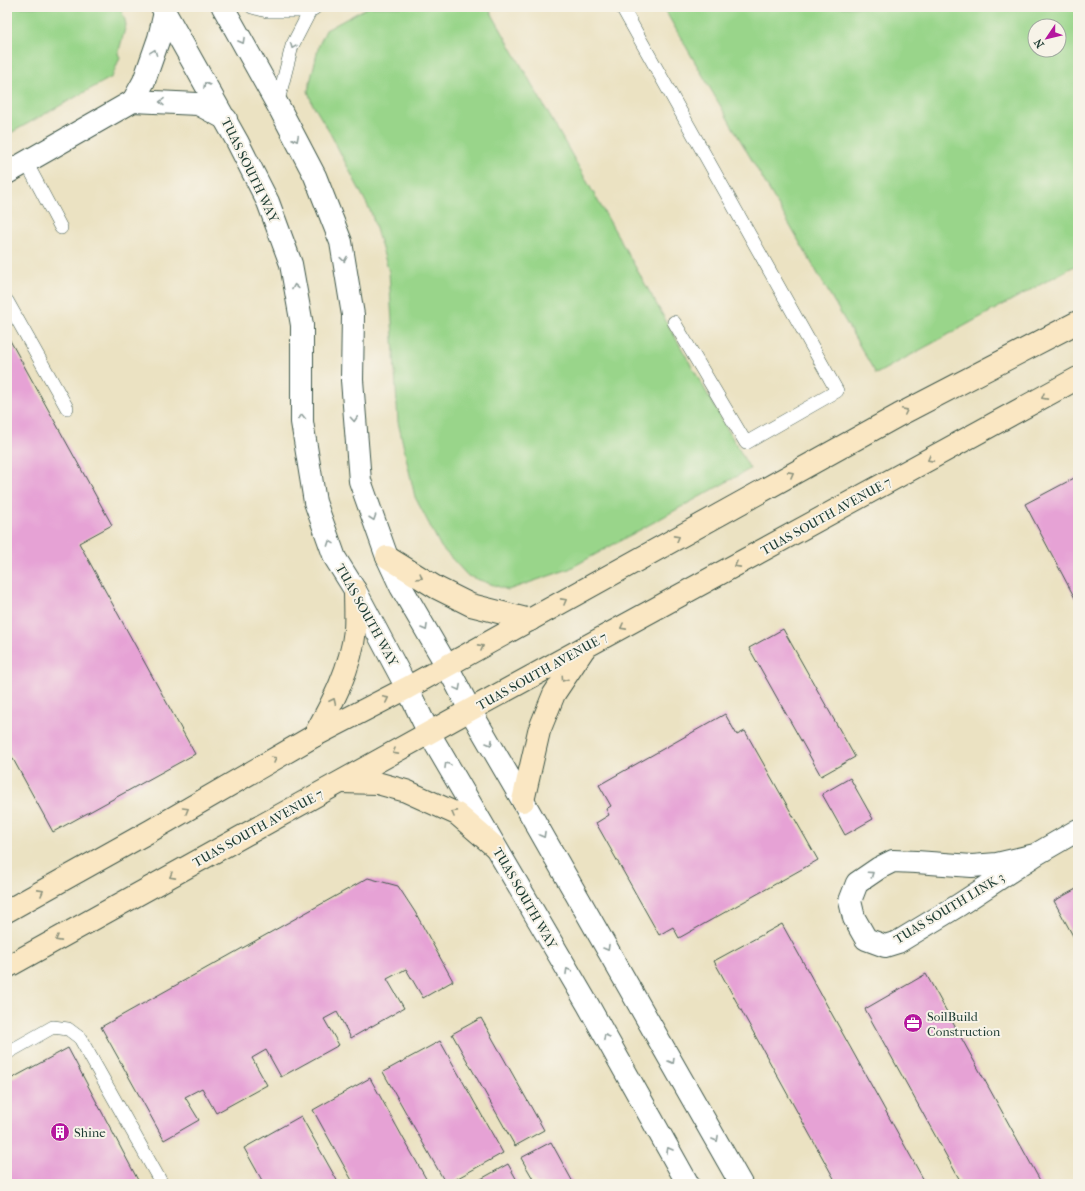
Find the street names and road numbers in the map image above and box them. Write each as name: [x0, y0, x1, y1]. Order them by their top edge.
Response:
street label: TUAS SOUTH WAY: [218, 115, 282, 226]
street label: TUAS SOUTH AVENUE 7: [758, 474, 894, 558]
street label: TUAS SOUTH WAY: [333, 561, 402, 670]
street label: TUAS SOUTH AVENUE 7: [474, 629, 610, 713]
street label: TUAS SOUTH AVENUE 7: [190, 786, 326, 870]
street label: TUAS SOUTH WAY: [490, 845, 561, 952]
street label: TUAS SOUTH LINK 3: [891, 869, 1007, 947]

